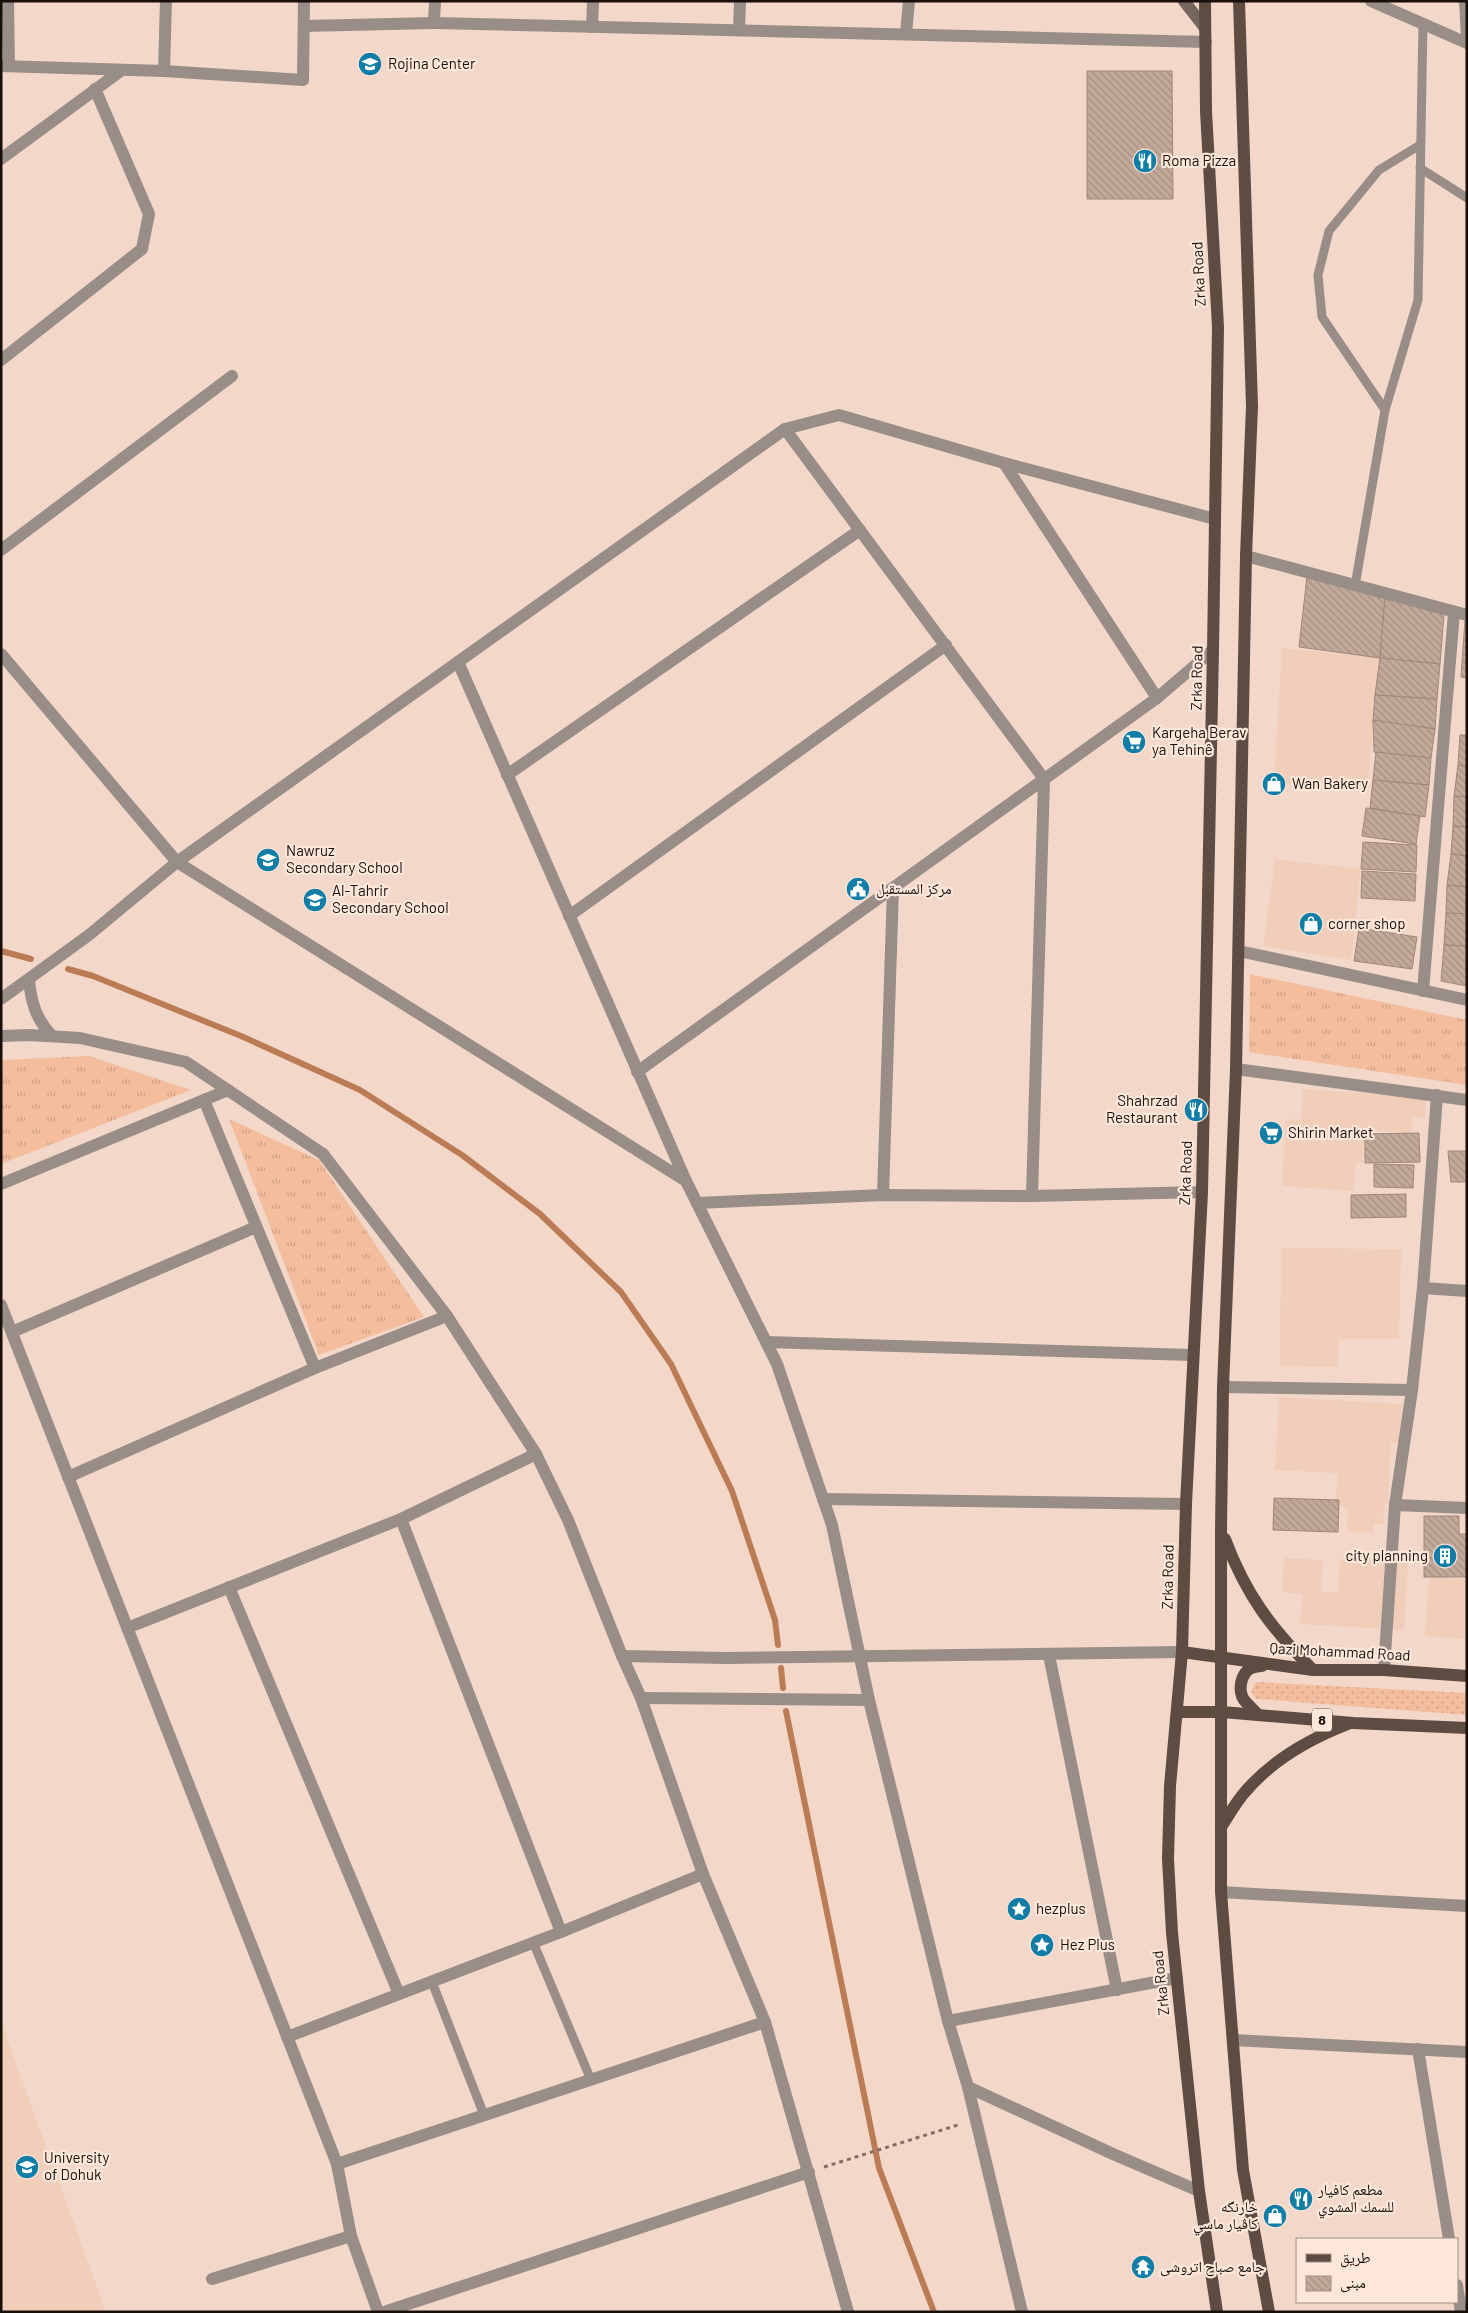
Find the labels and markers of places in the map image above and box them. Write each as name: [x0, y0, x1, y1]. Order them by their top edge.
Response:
school or university icon: Rojina Center: [357, 51, 383, 77]
place label: Rojina Center: [388, 54, 476, 72]
restaurant icon: Roma Pizza: [1132, 148, 1158, 174]
place label: Roma Pizza: [1162, 151, 1236, 169]
place label: Kargeha Berav ya Tehinê: [1152, 723, 1246, 758]
supermarket icon: Kargeha Berav ya Tehinê: [1121, 729, 1147, 755]
shop icon: Wan Bakery: [1261, 771, 1287, 797]
place label: Wan Bakery: [1292, 774, 1368, 792]
place label: Nawruz Secondary School: [286, 841, 403, 876]
school or university icon: Nawruz Secondary School: [255, 847, 281, 873]
public building icon: مركز المستقبل: [845, 876, 871, 902]
place label: مركز المستقبل: [876, 879, 952, 899]
place label: Al-Tahrir Secondary School: [332, 881, 449, 916]
school or university icon: Al-Tahrir Secondary School: [302, 887, 328, 913]
shop icon: corner shop: [1298, 911, 1324, 937]
place label: corner shop: [1328, 914, 1405, 932]
place label: Shahrzad Restaurant: [1106, 1091, 1178, 1126]
restaurant icon: Shahrzad Restaurant: [1183, 1097, 1209, 1123]
supermarket icon: Shirin Market: [1258, 1120, 1284, 1146]
place label: Shirin Market: [1288, 1123, 1373, 1141]
building icon: city planning: [1432, 1543, 1458, 1569]
place label: city planning: [1345, 1546, 1428, 1564]
place icon: hezplus: [1006, 1896, 1032, 1922]
place label: hezplus: [1036, 1899, 1086, 1917]
place icon: Hez Plus: [1029, 1932, 1055, 1958]
place label: Hez Plus: [1060, 1935, 1115, 1953]
place label: University of Dohuk: [44, 2148, 109, 2183]
school or university icon: University of Dohuk: [14, 2154, 40, 2180]
place label: مطعم كافيار للسمك المشوي: [1317, 2180, 1394, 2219]
restaurant icon: مطعم كافيار للسمك المشوي: [1288, 2186, 1314, 2212]
place label: خارنگه كاڤيار ماسي: [1193, 2197, 1258, 2236]
shop icon: خارنگه كاڤيار ماسي: [1262, 2203, 1288, 2229]
temple icon: جامع صباح اتروشى: [1130, 2254, 1156, 2280]
place label: جامع صباح اتروشى: [1160, 2257, 1265, 2277]

